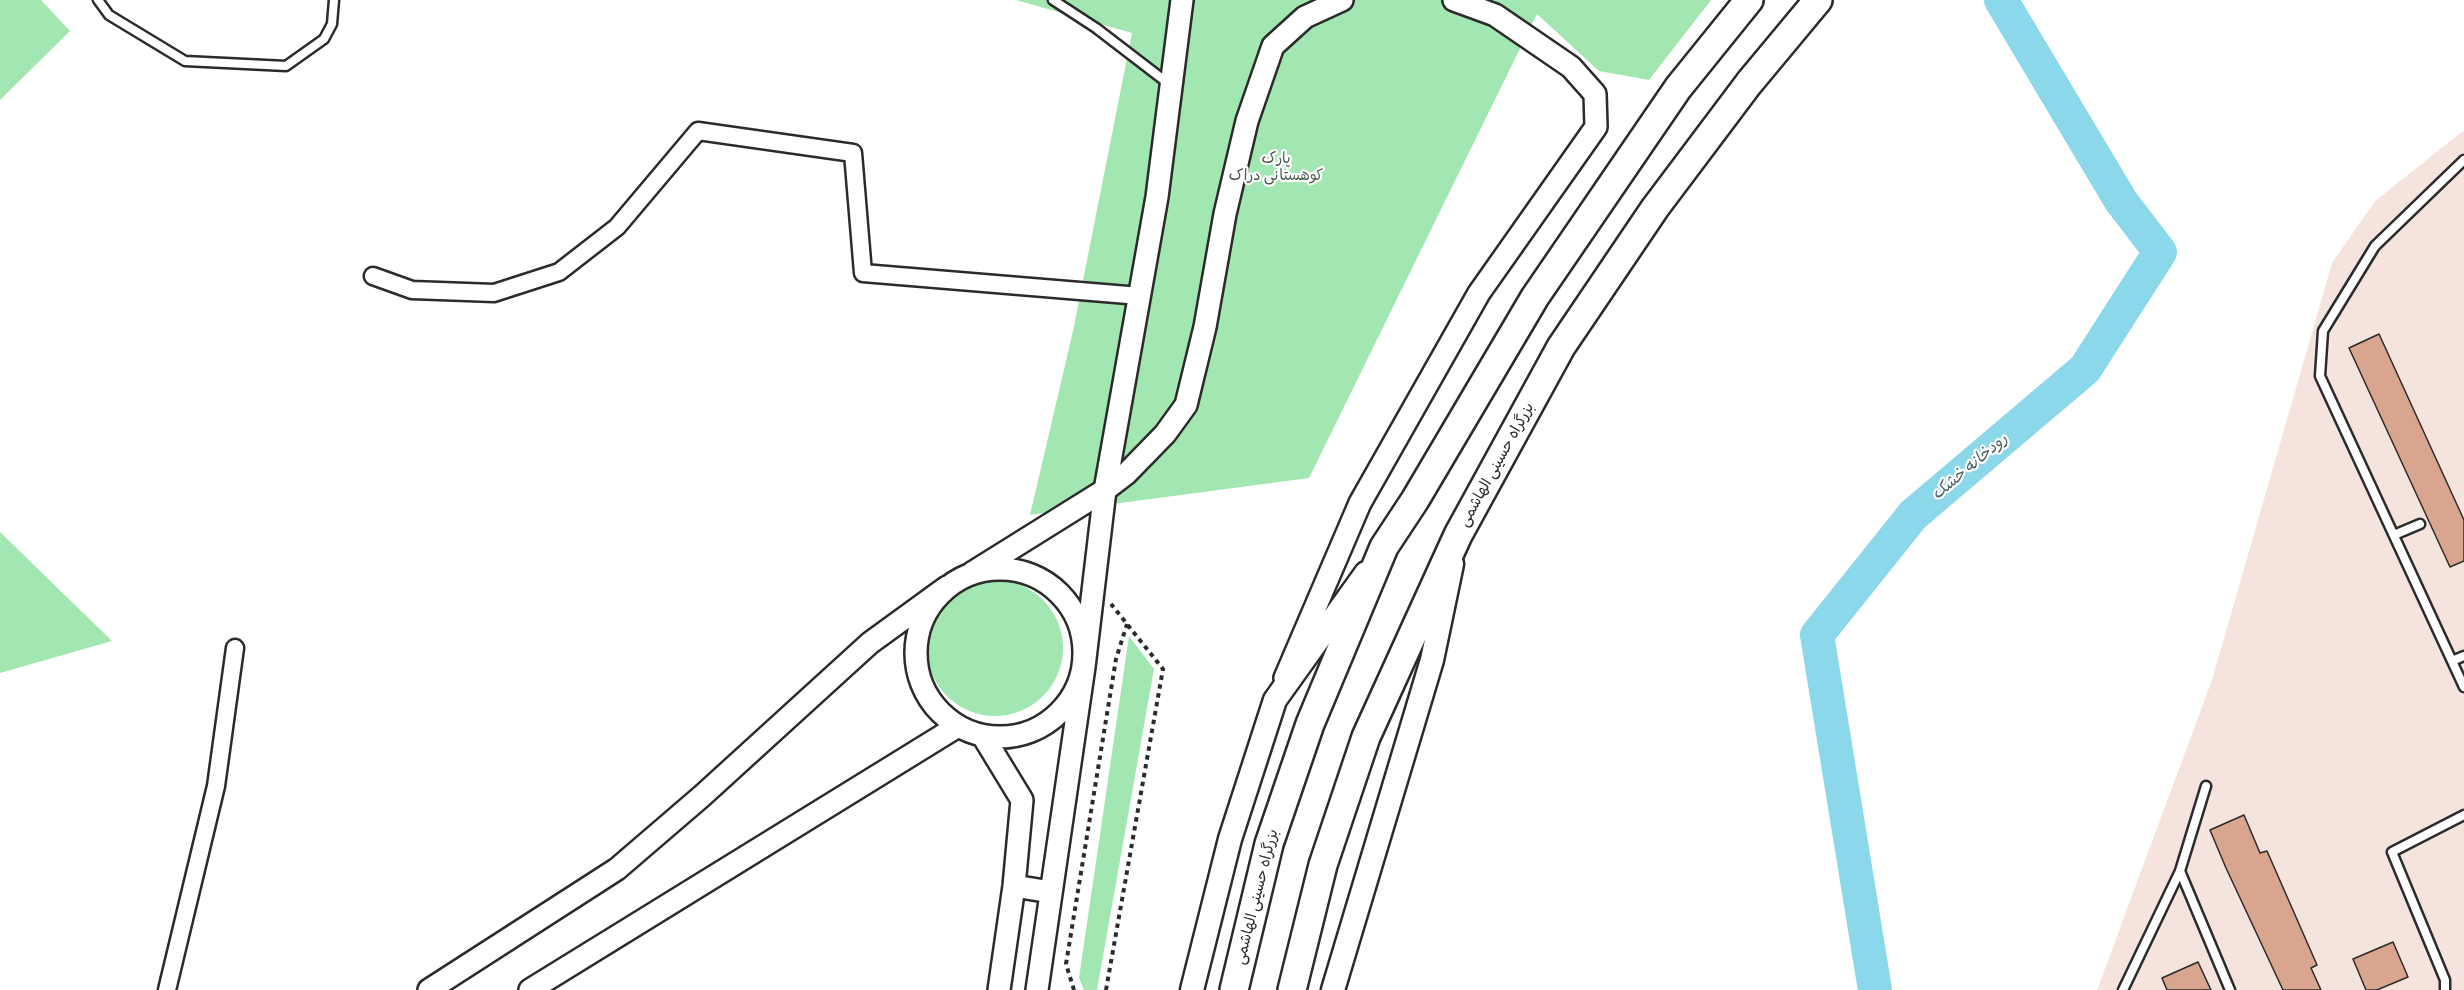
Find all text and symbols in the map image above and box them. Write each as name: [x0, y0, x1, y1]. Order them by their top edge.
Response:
park label: پارک کوهستانی دراک: [1229, 150, 1323, 185]
street label: بزرگراه حسینی الهاشمی: [1455, 400, 1539, 530]
water label: رودخانه خشک: [1928, 430, 2012, 504]
street label: بزرگراه حسینی الهاشمی: [1231, 827, 1283, 967]

